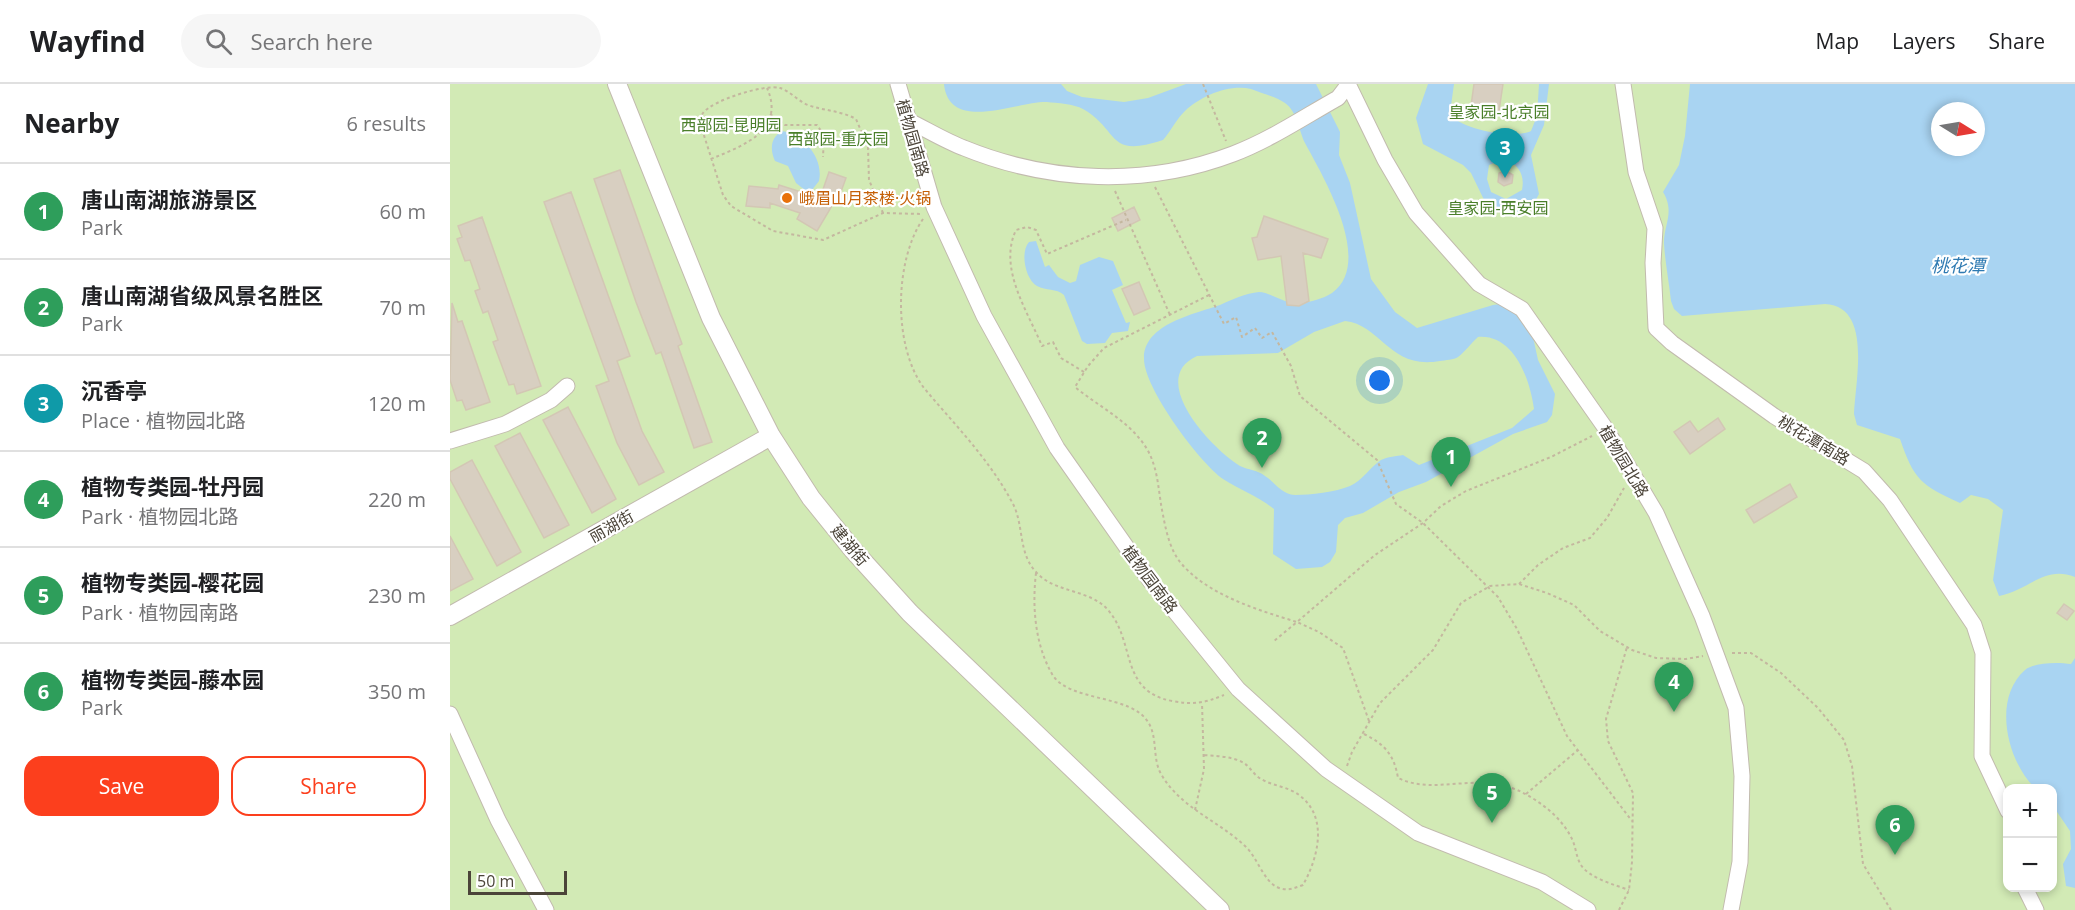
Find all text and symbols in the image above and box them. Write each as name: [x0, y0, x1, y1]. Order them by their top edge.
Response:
search box: [181, 14, 601, 68]
text: Wayfind: [30, 22, 145, 60]
icon: search: [202, 25, 235, 58]
text: Search here: [250, 26, 373, 56]
text: Map: [1816, 27, 1859, 55]
text: Layers: [1892, 27, 1956, 55]
text: Share: [1989, 27, 2045, 55]
street label: 植物园南路: [891, 97, 935, 179]
park label: 皇家园-北京园: [1448, 101, 1550, 123]
north arrow: [1931, 102, 1985, 156]
text: Nearby: [24, 105, 119, 141]
text: 6 results: [346, 110, 426, 137]
park label: 西部园-昆明园: [680, 114, 782, 136]
park label: 西部园-重庆园: [787, 128, 889, 150]
pin: 3: [1486, 128, 1524, 178]
text: 唐山南湖旅游景区: [81, 184, 257, 214]
place label: 峨眉山月茶楼·火锅: [799, 187, 931, 209]
marker: 峨眉山月茶楼·火锅: [780, 191, 794, 205]
park label: 皇家园-西安园: [1447, 197, 1549, 219]
text: 1: [38, 198, 49, 225]
text: 60 m: [379, 198, 426, 225]
text: Park: [81, 214, 123, 241]
water label: 桃花潭: [1931, 253, 1988, 277]
text: 唐山南湖省级风景名胜区: [81, 280, 323, 310]
text: 2: [38, 294, 49, 321]
text: 70 m: [379, 294, 426, 321]
text: Park: [81, 310, 123, 337]
your location: [1365, 366, 1394, 395]
text: 沉香亭: [81, 375, 147, 405]
text: 3: [38, 390, 49, 417]
text: 120 m: [368, 390, 426, 417]
text: Place · 植物园北路: [81, 407, 246, 434]
street label: 桃花潭南路: [1774, 410, 1854, 470]
pin: 2: [1242, 418, 1282, 468]
street label: 植物园北路: [1594, 421, 1654, 501]
pin: 1: [1432, 438, 1470, 487]
text: 植物专类园-牡丹园: [81, 471, 264, 501]
text: 4: [38, 486, 49, 513]
text: 220 m: [368, 486, 426, 513]
text: Park · 植物园北路: [81, 503, 238, 530]
street label: 丽湖街: [585, 505, 637, 547]
street label: 建湖街: [826, 520, 874, 570]
street label: 植物园南路: [1117, 540, 1183, 618]
text: 植物专类园-樱花园: [81, 567, 264, 597]
text: 5: [38, 582, 49, 609]
text: 230 m: [368, 582, 426, 609]
text: Park · 植物园南路: [81, 599, 238, 626]
pin: 4: [1654, 662, 1694, 712]
text: 植物专类园-藤本园: [81, 664, 264, 694]
text: 6: [38, 678, 49, 705]
text: 350 m: [368, 678, 426, 705]
text: Park: [81, 694, 123, 721]
button: Save: [24, 756, 219, 816]
button: Share: [231, 756, 426, 816]
pin: 5: [1472, 774, 1512, 823]
map controls: [2003, 784, 2057, 892]
button: +: [2003, 784, 2057, 838]
pin: 6: [1876, 806, 1914, 855]
button: −: [2003, 838, 2057, 892]
scale bar: [468, 868, 567, 896]
text: 50 m: [477, 870, 514, 892]

